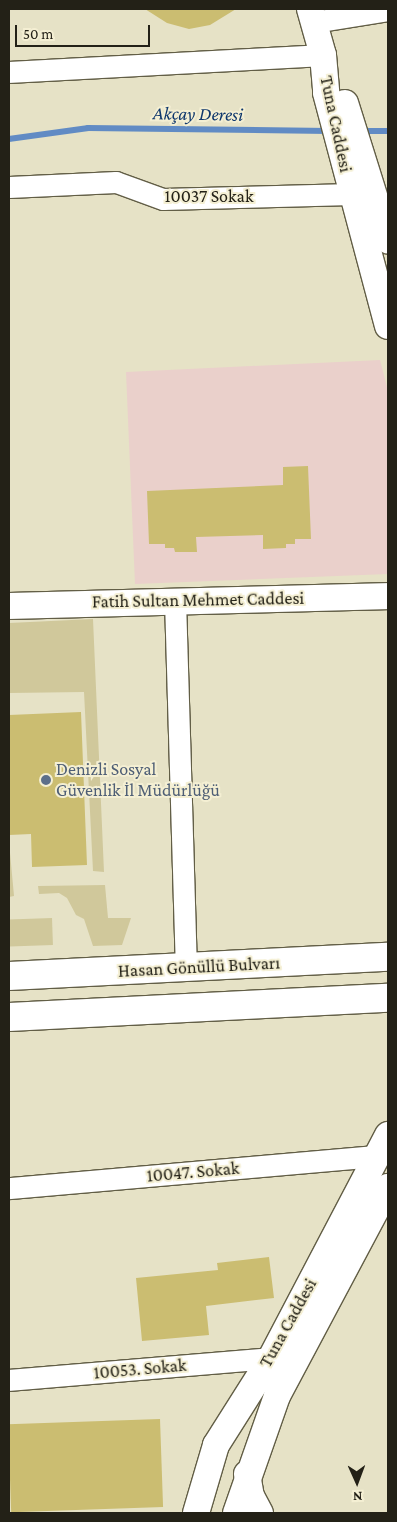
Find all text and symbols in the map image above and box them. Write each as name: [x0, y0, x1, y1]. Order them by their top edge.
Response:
scale bar: [18, 15, 152, 47]
text: 50 m: [23, 26, 53, 42]
street label: Tuna Caddesi: [315, 74, 357, 174]
water label: Akçay Deresi: [153, 102, 243, 126]
street label: 10037 Sokak: [165, 185, 253, 207]
street label: Fatih Sultan Mehmet Caddesi: [92, 587, 304, 613]
place label: Denizli Sosyal Güvenlik İl Müdürlüğü: [56, 759, 220, 802]
marker: Denizli Sosyal Güvenlik İl Müdürlüğü: [40, 774, 52, 786]
street label: Hasan Gönüllü Bulvarı: [117, 952, 281, 982]
street label: 10047. Sokak: [146, 1157, 240, 1187]
street label: Tuna Caddesi: [255, 1275, 321, 1371]
street label: 10053. Sokak: [93, 1354, 187, 1384]
north arrow: [332, 1457, 382, 1507]
text: N: [352, 1489, 363, 1505]

